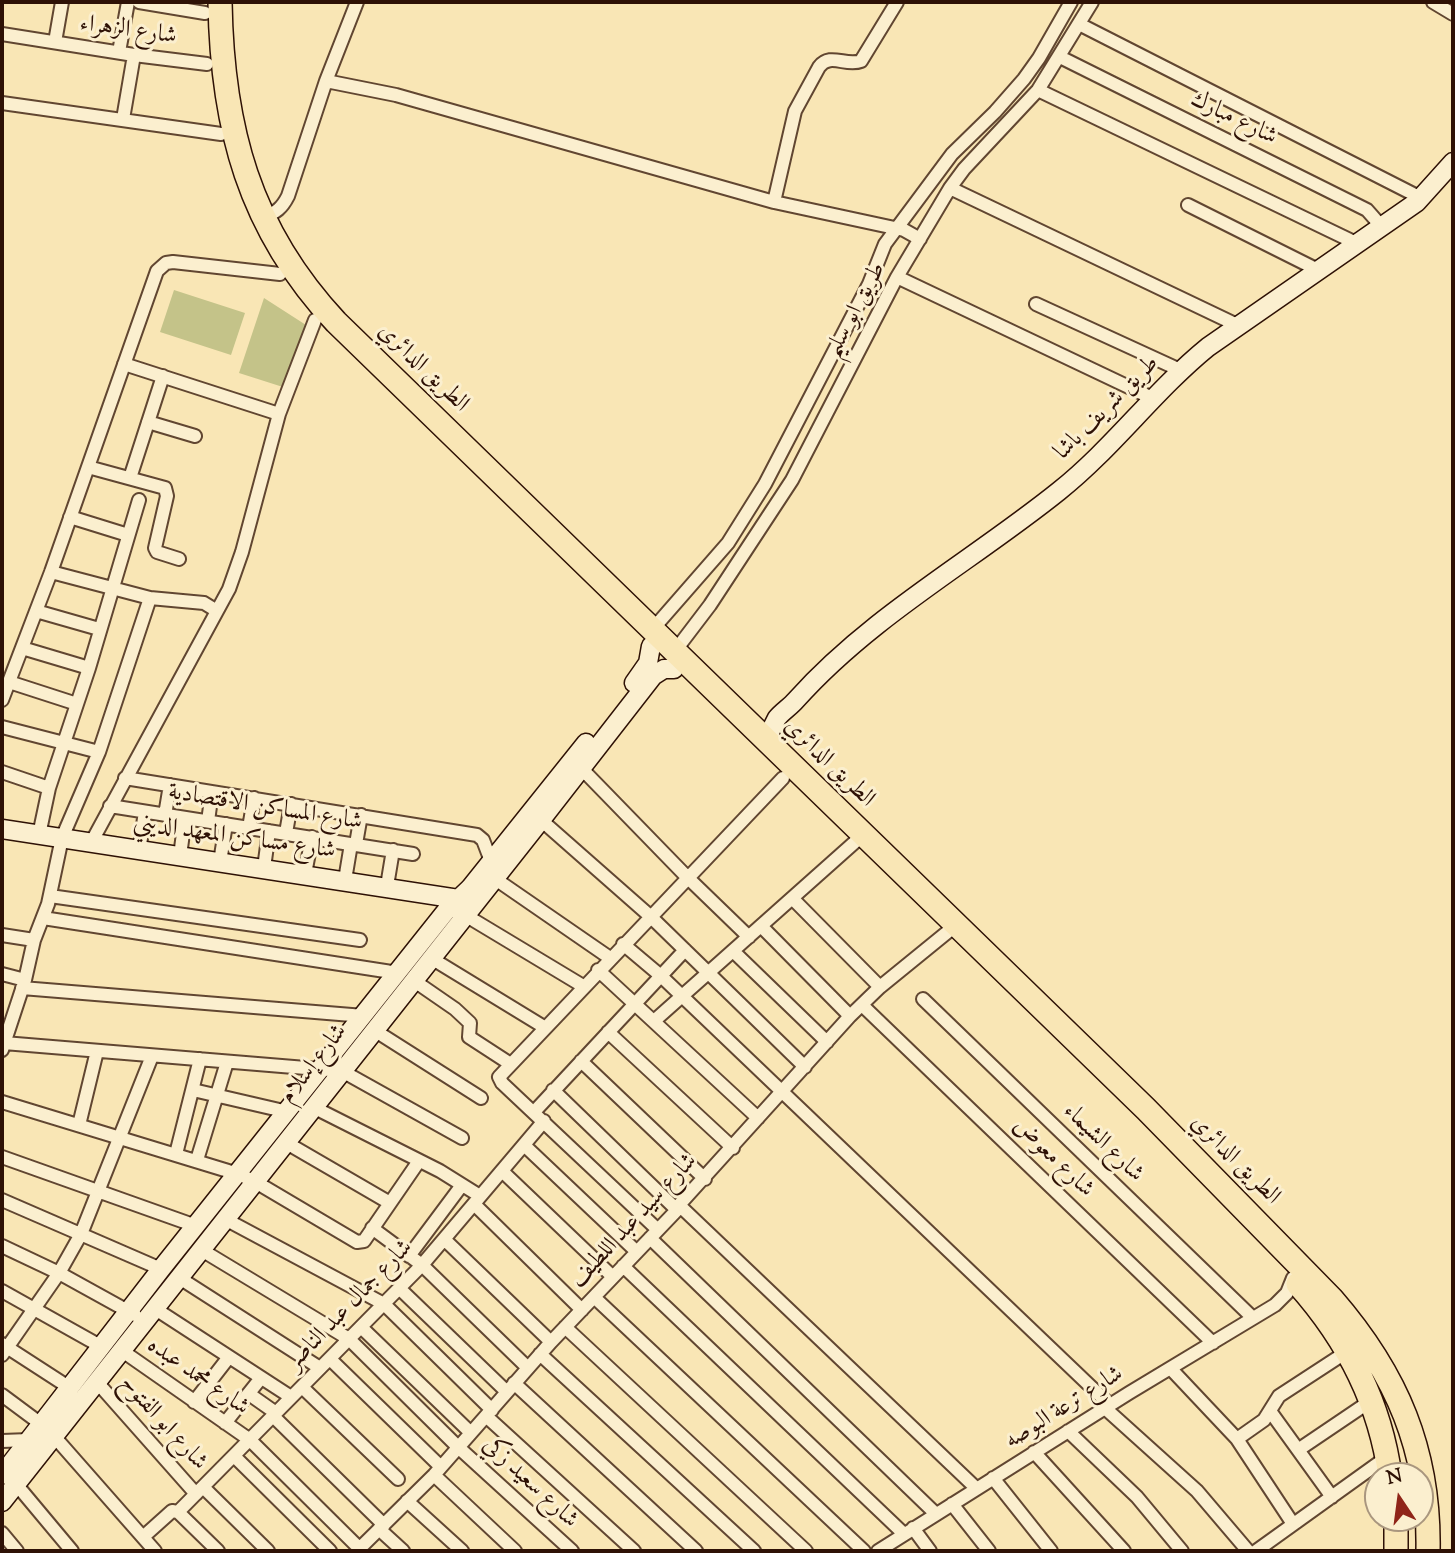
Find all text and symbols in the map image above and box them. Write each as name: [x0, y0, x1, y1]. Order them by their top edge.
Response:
street label: شارع الزهراء: [78, 11, 178, 53]
street label: شارع مبارك: [1185, 87, 1281, 153]
street label: طريق ابو سليم: [820, 258, 894, 364]
street label: الطريق الدائري: [370, 318, 474, 420]
street label: طريق شريف باشا: [1050, 351, 1166, 467]
street label: الطريق الدائري: [776, 713, 880, 815]
street label: شارع المساكن الاقتصادية: [166, 779, 364, 839]
street label: شارع مساكن المعهد الديني: [131, 811, 337, 867]
street label: شارع إسلام: [275, 1019, 355, 1111]
street label: شارع الشيماء: [1056, 1098, 1148, 1190]
street label: الطريق الدائري: [1183, 1110, 1285, 1212]
street label: شارع معوض: [1005, 1113, 1099, 1205]
street label: شارع سيد عبد اللطيف: [565, 1149, 705, 1295]
street label: شارع جمال عبد الناصر: [282, 1235, 420, 1377]
street label: شارع محمد عبده: [140, 1332, 254, 1424]
street label: شارع ترعة البوصه: [1000, 1361, 1130, 1457]
street label: شارع ابو الفتوح: [112, 1370, 212, 1478]
street label: شارع سعيد زكي: [475, 1432, 583, 1536]
north arrow: [1364, 1462, 1434, 1532]
text: N: [1384, 1463, 1405, 1493]

